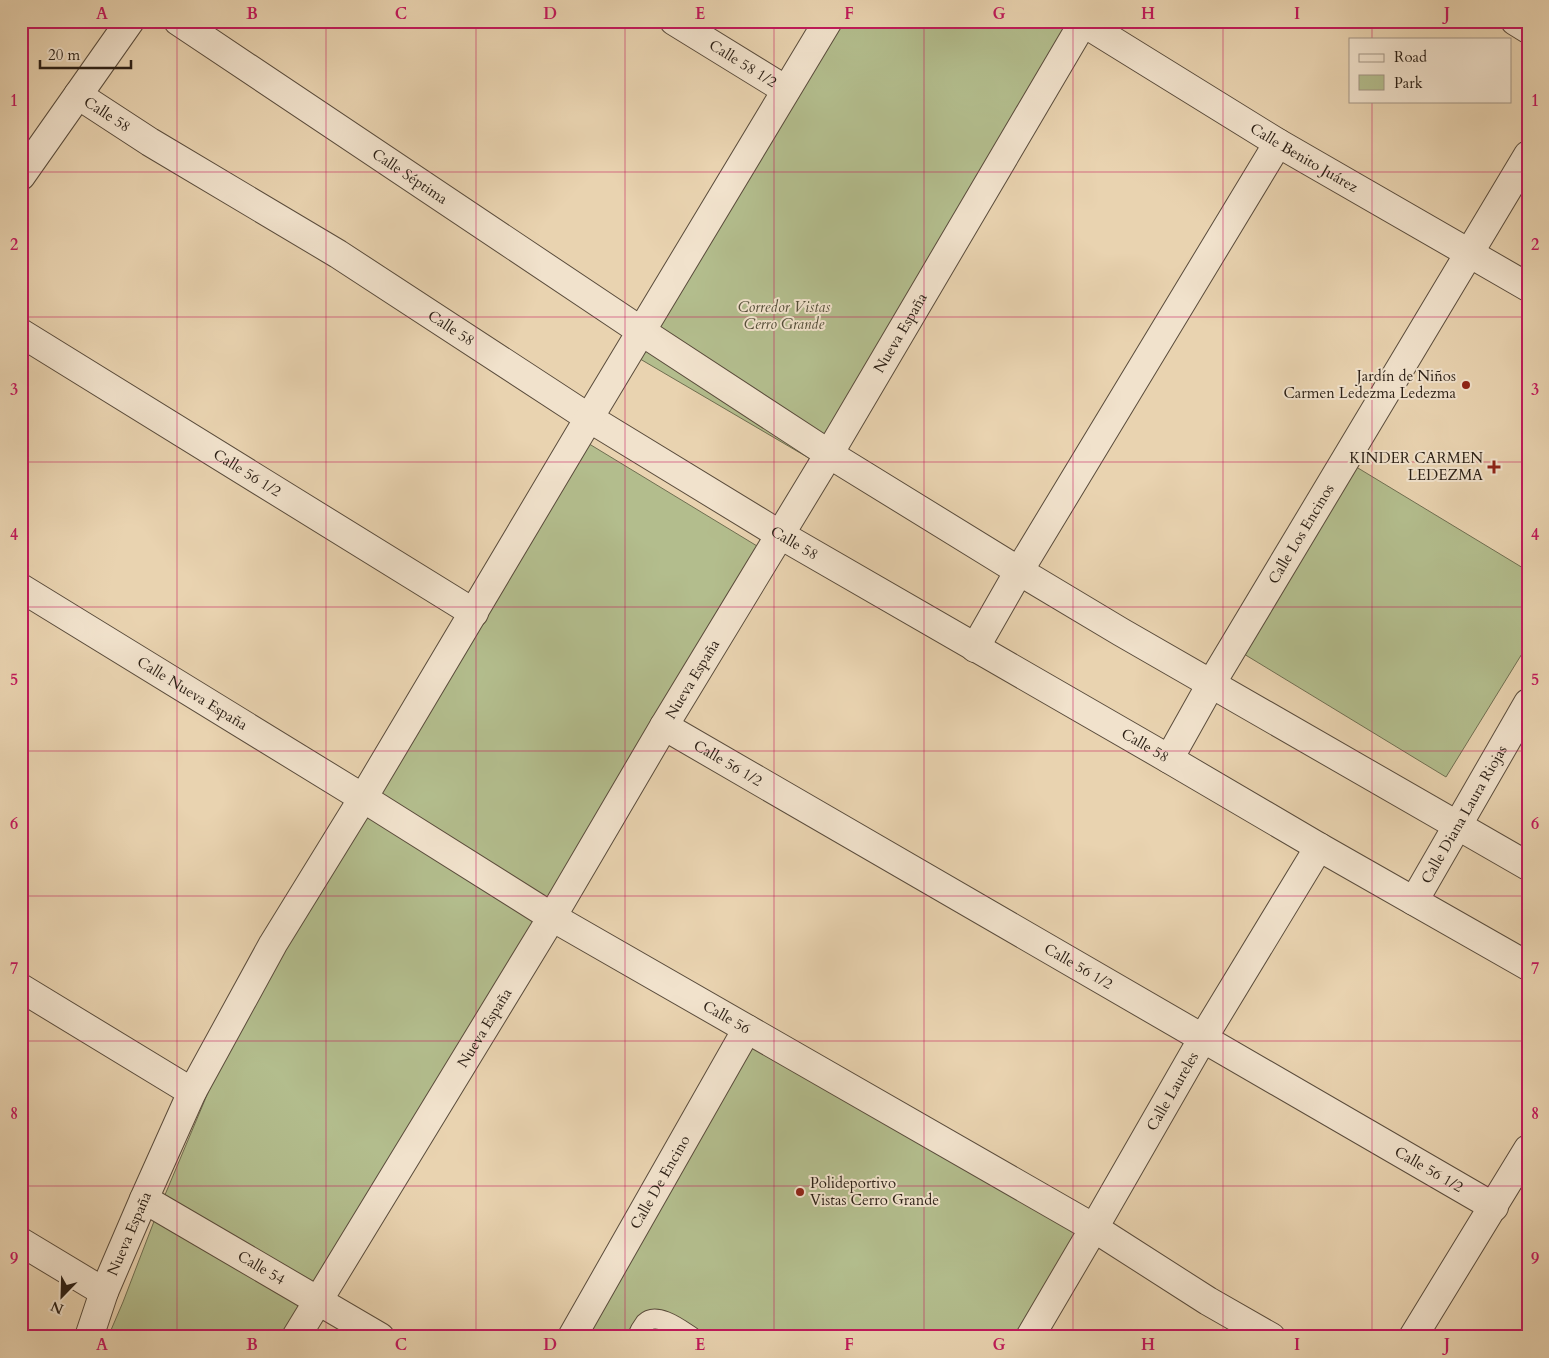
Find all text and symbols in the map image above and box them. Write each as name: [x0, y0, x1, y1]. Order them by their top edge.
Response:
text: A: [96, 3, 108, 25]
text: B: [246, 3, 258, 25]
text: C: [395, 3, 407, 25]
text: D: [543, 3, 557, 25]
text: E: [695, 3, 705, 25]
text: F: [844, 3, 854, 25]
text: G: [992, 3, 1006, 25]
text: H: [1141, 3, 1155, 25]
text: I: [1294, 3, 1300, 25]
text: J: [1442, 3, 1450, 25]
street label: Calle 58 1/2: [705, 35, 781, 92]
scale bar: [40, 38, 131, 70]
legend: [1349, 38, 1512, 102]
text: 20 m: [48, 45, 80, 65]
text: Road: [1394, 47, 1427, 67]
text: Park: [1394, 73, 1423, 93]
text: 1: [10, 90, 18, 112]
text: 1: [1531, 90, 1539, 112]
street label: Calle 58: [80, 92, 134, 137]
street label: Calle Benito Juárez: [1246, 118, 1362, 197]
street label: Calle Séptima: [368, 144, 452, 209]
text: 2: [10, 234, 18, 256]
text: 2: [1531, 234, 1539, 256]
street label: Nueva España: [869, 289, 932, 377]
park label: Corredor Vistas Cerro Grande: [738, 297, 830, 334]
street label: Calle 58: [424, 305, 478, 350]
place label: Jardín de Niños Carmen Ledezma Ledezma: [1283, 366, 1457, 403]
text: 3: [10, 379, 18, 401]
marker: Jardín de Niños Carmen Ledezma Ledezma: [1460, 379, 1472, 391]
text: 3: [1531, 379, 1539, 401]
street label: Calle 56 1/2: [210, 444, 285, 502]
place label: KINDER CARMEN LEDEZMA: [1349, 448, 1483, 485]
marker: KINDER CARMEN LEDEZMA: [1487, 460, 1501, 474]
street label: Calle Los Encinos: [1263, 480, 1339, 588]
street label: Calle 58: [767, 521, 822, 564]
text: 4: [10, 524, 18, 546]
text: 4: [1531, 524, 1539, 546]
street label: Nueva España: [661, 635, 724, 723]
street label: Calle Nueva España: [133, 652, 252, 735]
text: 5: [10, 669, 18, 691]
text: 5: [1531, 669, 1539, 691]
street label: Calle 58: [1118, 724, 1173, 767]
street label: Calle 56 1/2: [690, 735, 766, 791]
street label: Calle Diana Laura Riojas: [1416, 741, 1512, 887]
text: 6: [10, 813, 18, 835]
text: 6: [1531, 813, 1539, 835]
street label: Calle 56 1/2: [1040, 938, 1117, 994]
text: 7: [10, 958, 18, 980]
text: 7: [1531, 958, 1539, 980]
street label: Nueva España: [453, 984, 517, 1071]
street label: Calle 56: [699, 996, 754, 1039]
street label: Calle Laureles: [1142, 1048, 1203, 1135]
text: 8: [10, 1103, 18, 1125]
text: 8: [1531, 1103, 1539, 1125]
street label: Calle De Encino: [625, 1132, 695, 1233]
street label: Calle 56 1/2: [1391, 1142, 1467, 1197]
place label: Polideportivo Vistas Cerro Grande: [810, 1173, 939, 1210]
marker: Polideportivo Vistas Cerro Grande: [794, 1186, 806, 1198]
street label: Nueva España: [102, 1188, 156, 1279]
street label: Calle 54: [234, 1246, 289, 1290]
text: 9: [10, 1248, 18, 1270]
text: 9: [1531, 1248, 1539, 1270]
north arrow: [38, 1270, 88, 1320]
text: N: [48, 1296, 66, 1319]
text: A: [96, 1334, 108, 1356]
text: B: [246, 1334, 258, 1356]
text: C: [395, 1334, 407, 1356]
text: D: [543, 1334, 557, 1356]
text: E: [695, 1334, 705, 1356]
text: F: [844, 1334, 854, 1356]
text: G: [992, 1334, 1006, 1356]
text: H: [1141, 1334, 1155, 1356]
text: I: [1294, 1334, 1300, 1356]
text: J: [1442, 1334, 1450, 1356]

